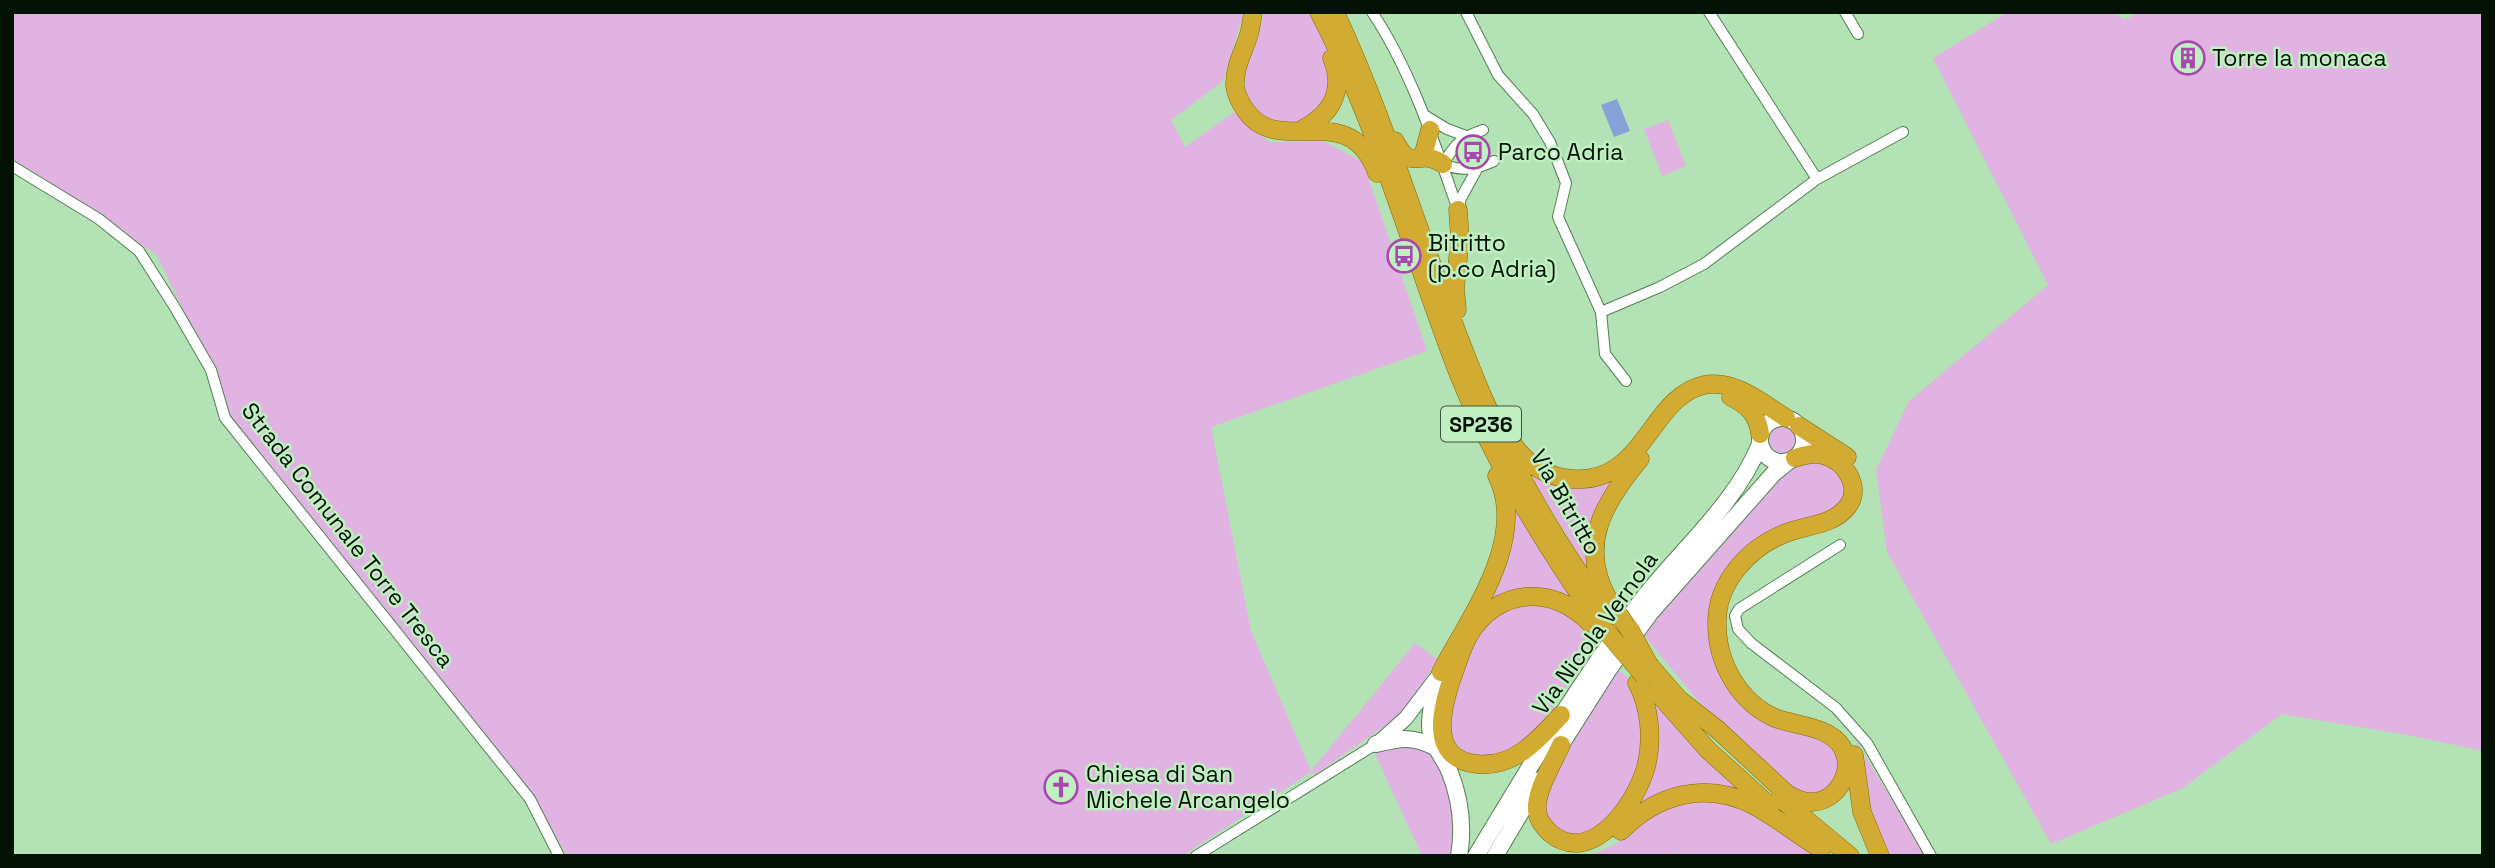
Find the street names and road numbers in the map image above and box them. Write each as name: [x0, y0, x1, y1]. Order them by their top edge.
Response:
street label: Strada Comunale Torre Tresca: [235, 396, 461, 674]
road number: SP236: [1441, 406, 1521, 442]
street label: Via Bitritto: [1524, 444, 1608, 560]
street label: Via Nicola Vernola: [1525, 545, 1665, 721]

